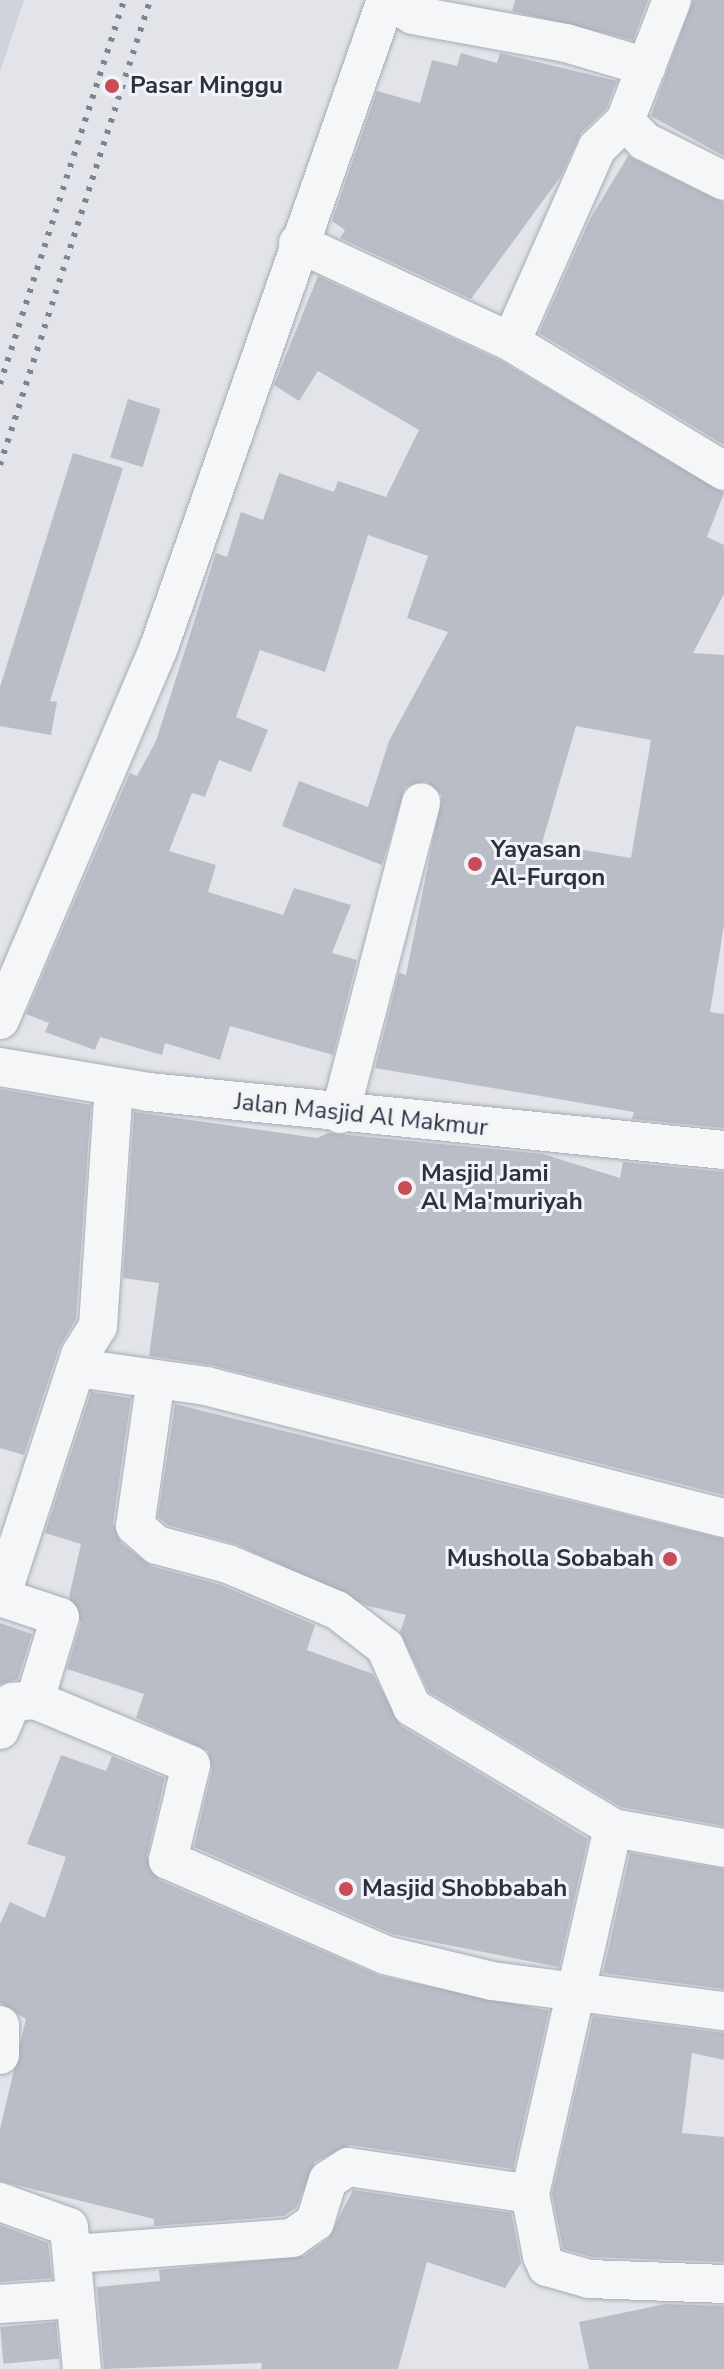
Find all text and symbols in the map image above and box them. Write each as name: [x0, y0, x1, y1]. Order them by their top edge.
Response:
place label: Pasar Minggu: [130, 72, 283, 100]
marker: Pasar Minggu: [101, 75, 123, 97]
place label: Yayasan Al-Furqon: [491, 836, 605, 892]
marker: Yayasan Al-Furqon: [466, 855, 484, 873]
street label: Jalan Masjid Al Makmur: [233, 1087, 489, 1143]
place label: Masjid Jami Al Ma'muriyah: [421, 1160, 583, 1216]
marker: Masjid Jami Al Ma'muriyah: [396, 1179, 414, 1197]
place label: Musholla Sobabah: [447, 1545, 654, 1573]
marker: Musholla Sobabah: [661, 1550, 679, 1568]
place label: Masjid Shobbabah: [362, 1875, 567, 1903]
marker: Masjid Shobbabah: [337, 1880, 355, 1898]

